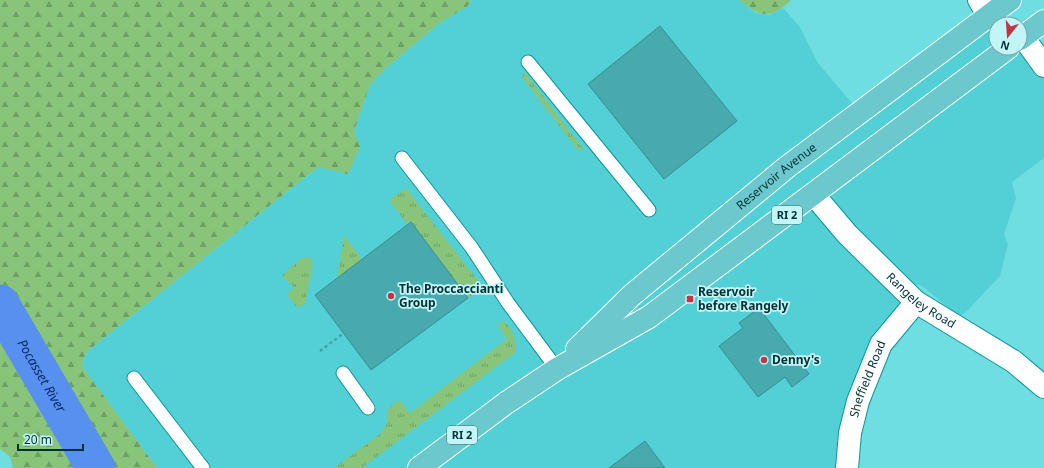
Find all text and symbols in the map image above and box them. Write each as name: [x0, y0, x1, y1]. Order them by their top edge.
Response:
north arrow: [988, 16, 1028, 56]
text: N: [998, 38, 1011, 55]
street label: Reservoir Avenue: [732, 139, 820, 214]
road number: RI 2: [772, 206, 802, 224]
street label: Rangeley Road: [883, 268, 959, 332]
place label: The Proccaccianti Group: [399, 280, 503, 311]
place label: Reservoir before Rangely: [698, 283, 788, 314]
marker: The Proccaccianti Group: [386, 291, 396, 301]
marker: Reservoir before Rangely: [685, 294, 695, 304]
water label: Pocasset River: [13, 336, 71, 416]
street label: Sheffield Road: [845, 338, 890, 419]
place label: Denny's: [772, 351, 820, 368]
marker: Denny's: [759, 355, 769, 365]
scale bar: [18, 426, 83, 452]
road number: RI 2: [447, 426, 477, 444]
text: 20 m: [24, 431, 52, 448]

